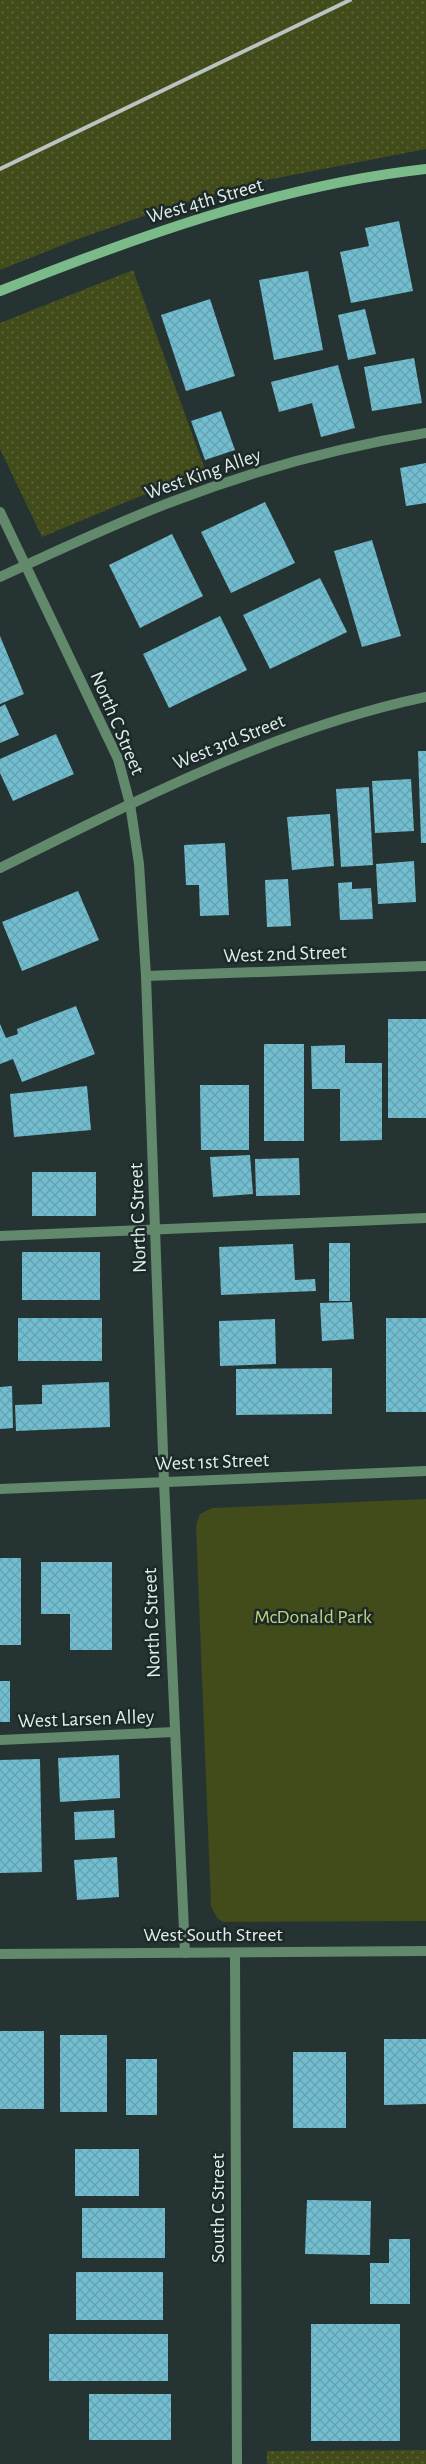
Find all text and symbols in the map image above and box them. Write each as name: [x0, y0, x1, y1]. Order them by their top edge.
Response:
street label: West 4th Street: [145, 175, 266, 227]
street label: West King Alley: [142, 445, 264, 503]
street label: North C Street: [86, 668, 148, 778]
street label: West 3rd Street: [170, 710, 288, 774]
street label: West 2nd Street: [223, 942, 348, 966]
street label: North C Street: [126, 1162, 150, 1273]
street label: West 1st Street: [155, 1450, 270, 1474]
street label: North C Street: [140, 1567, 164, 1678]
park label: McDonald Park: [254, 1607, 372, 1627]
street label: West Larsen Alley: [17, 1707, 155, 1731]
street label: West South Street: [143, 1925, 283, 1945]
street label: South C Street: [208, 2152, 228, 2263]

